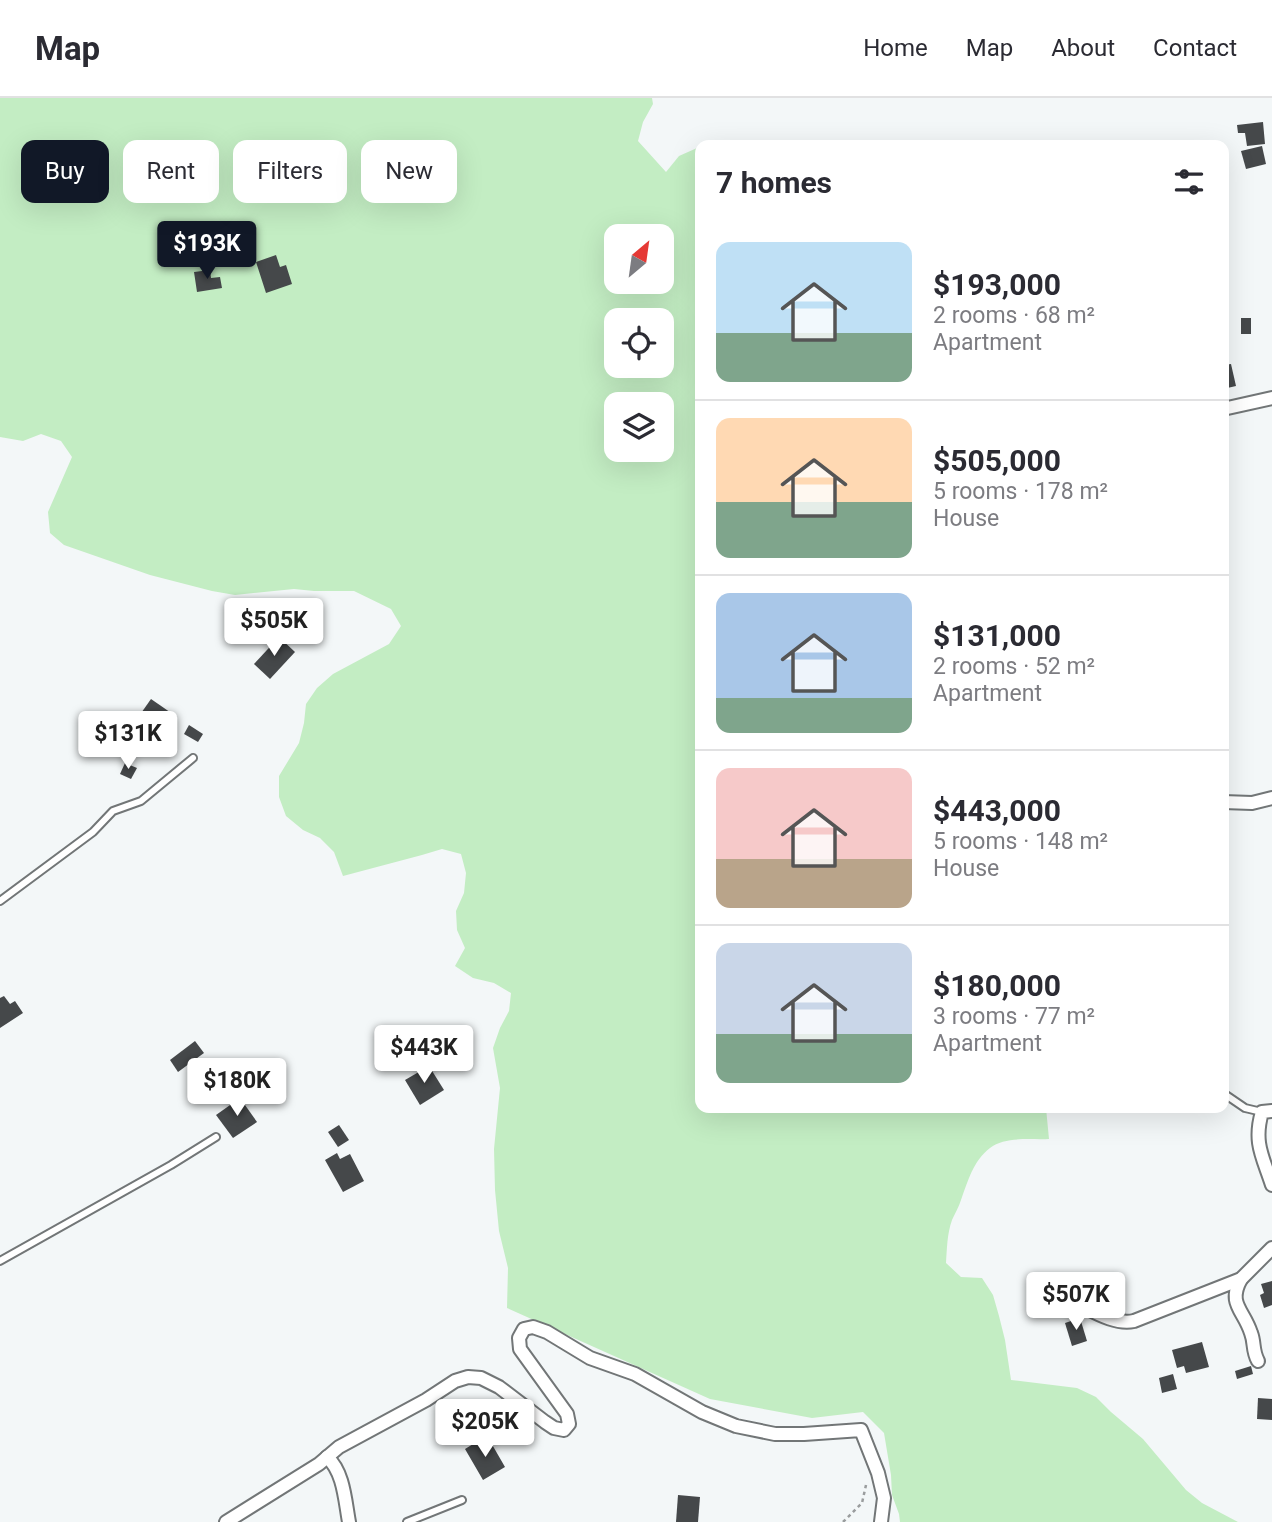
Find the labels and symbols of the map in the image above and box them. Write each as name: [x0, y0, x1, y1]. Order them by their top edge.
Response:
pin: $193K: [158, 222, 256, 281]
north arrow: [604, 224, 674, 294]
pin: $505K: [225, 598, 323, 658]
pin: $131K: [79, 712, 177, 771]
pin: $443K: [375, 1026, 473, 1085]
pin: $180K: [188, 1058, 286, 1118]
pin: $507K: [1027, 1272, 1125, 1332]
pin: $205K: [436, 1400, 534, 1459]

